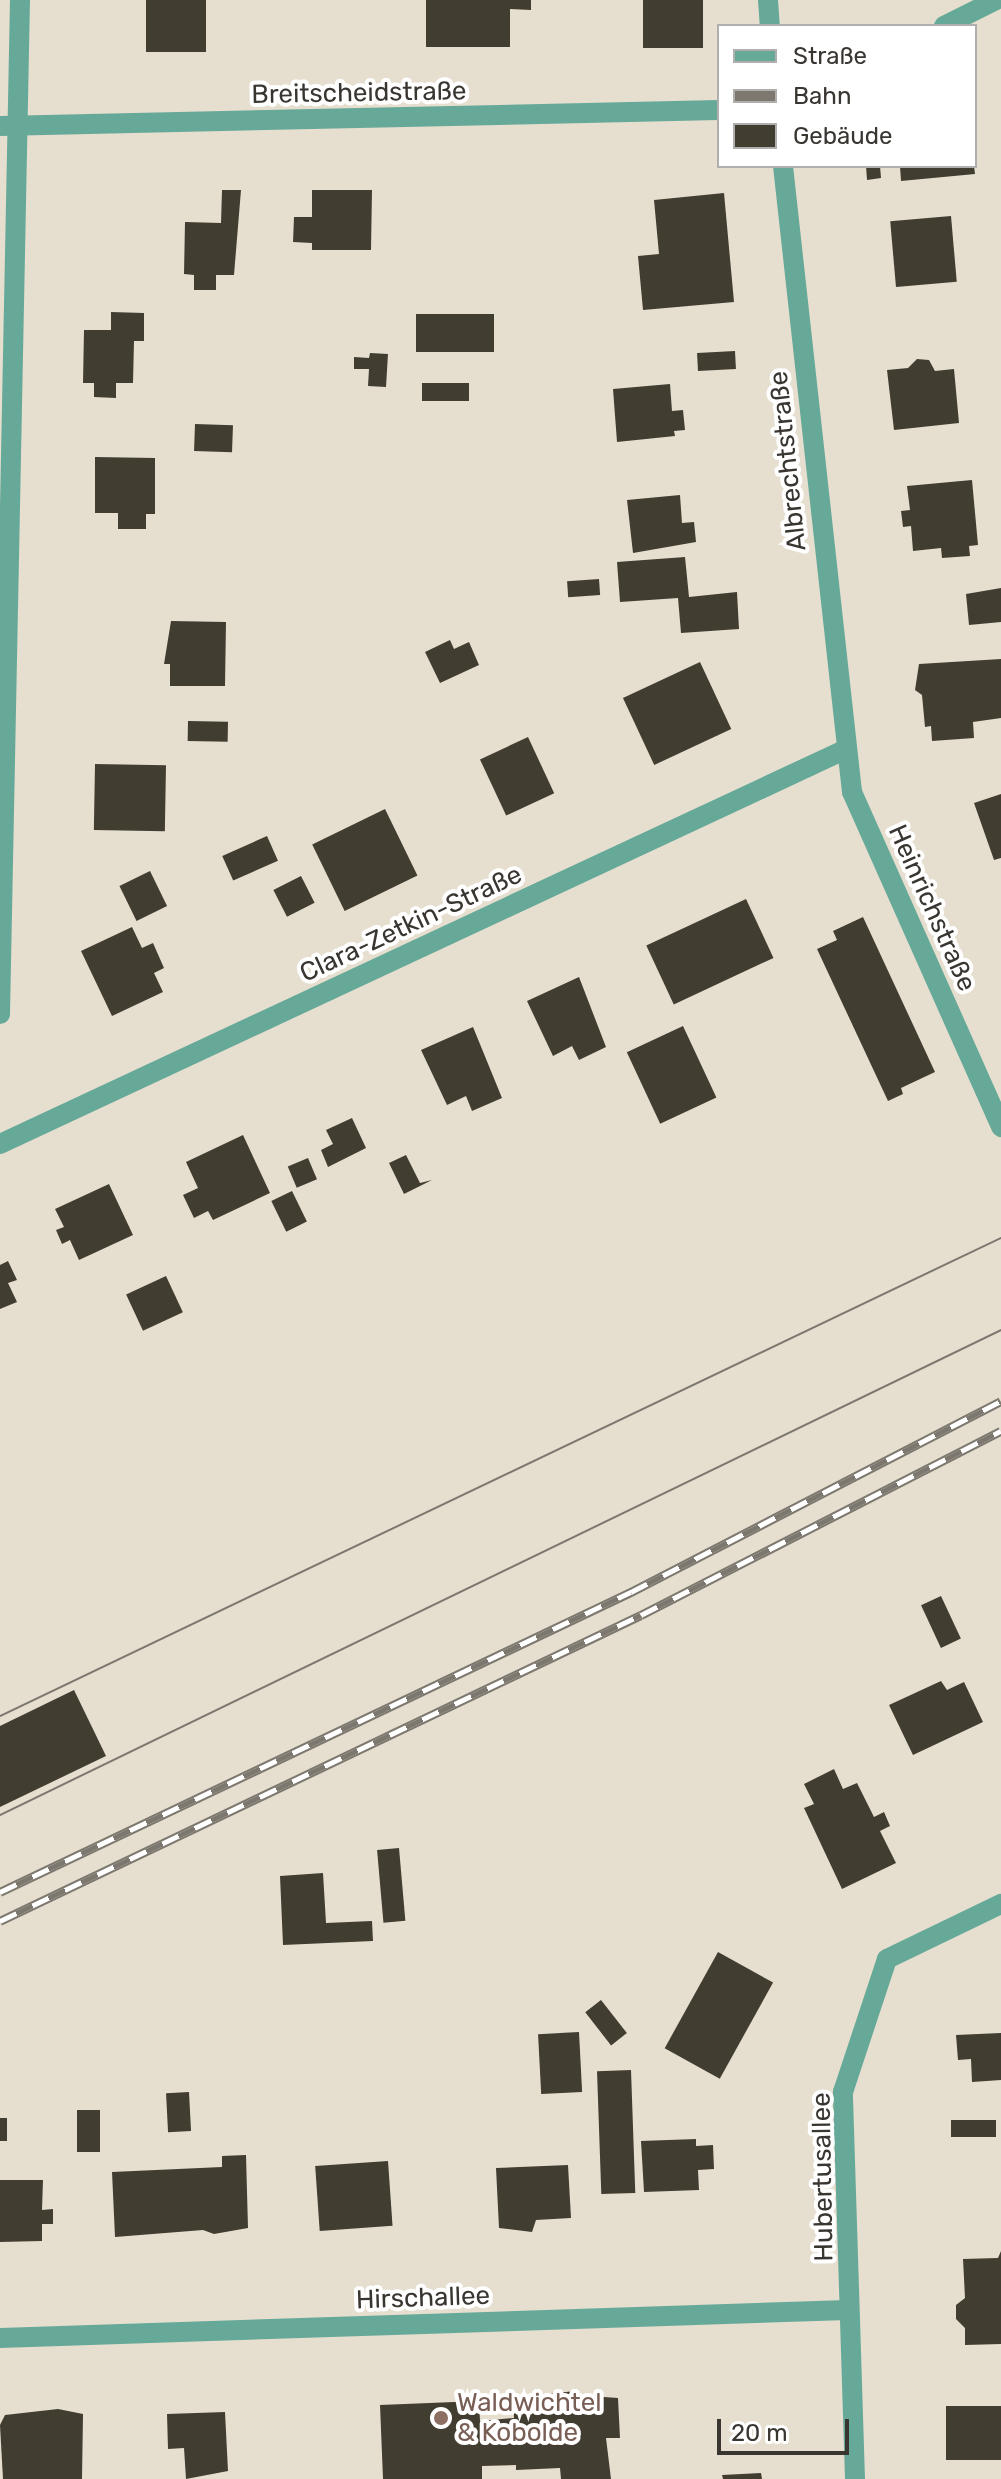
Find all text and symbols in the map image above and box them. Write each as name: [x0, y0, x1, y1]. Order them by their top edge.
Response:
legend: [717, 24, 977, 168]
text: Straße: [793, 42, 867, 70]
street label: Breitscheidstraße: [251, 76, 467, 110]
text: Bahn: [793, 82, 851, 110]
text: Gebäude: [793, 122, 892, 150]
street label: Albrechtstraße: [763, 369, 813, 553]
street label: Heinrichstraße: [881, 820, 983, 996]
street label: Clara-Zetkin-Straße: [295, 859, 527, 989]
street label: Hubertusallee: [806, 2092, 840, 2262]
street label: Hirschallee: [355, 2280, 491, 2316]
place label: Waldwichtel & Kobolde: [457, 2387, 602, 2448]
scale bar: [721, 2403, 853, 2453]
marker: Waldwichtel & Kobolde: [432, 2409, 450, 2427]
text: 20 m: [731, 2419, 788, 2447]

